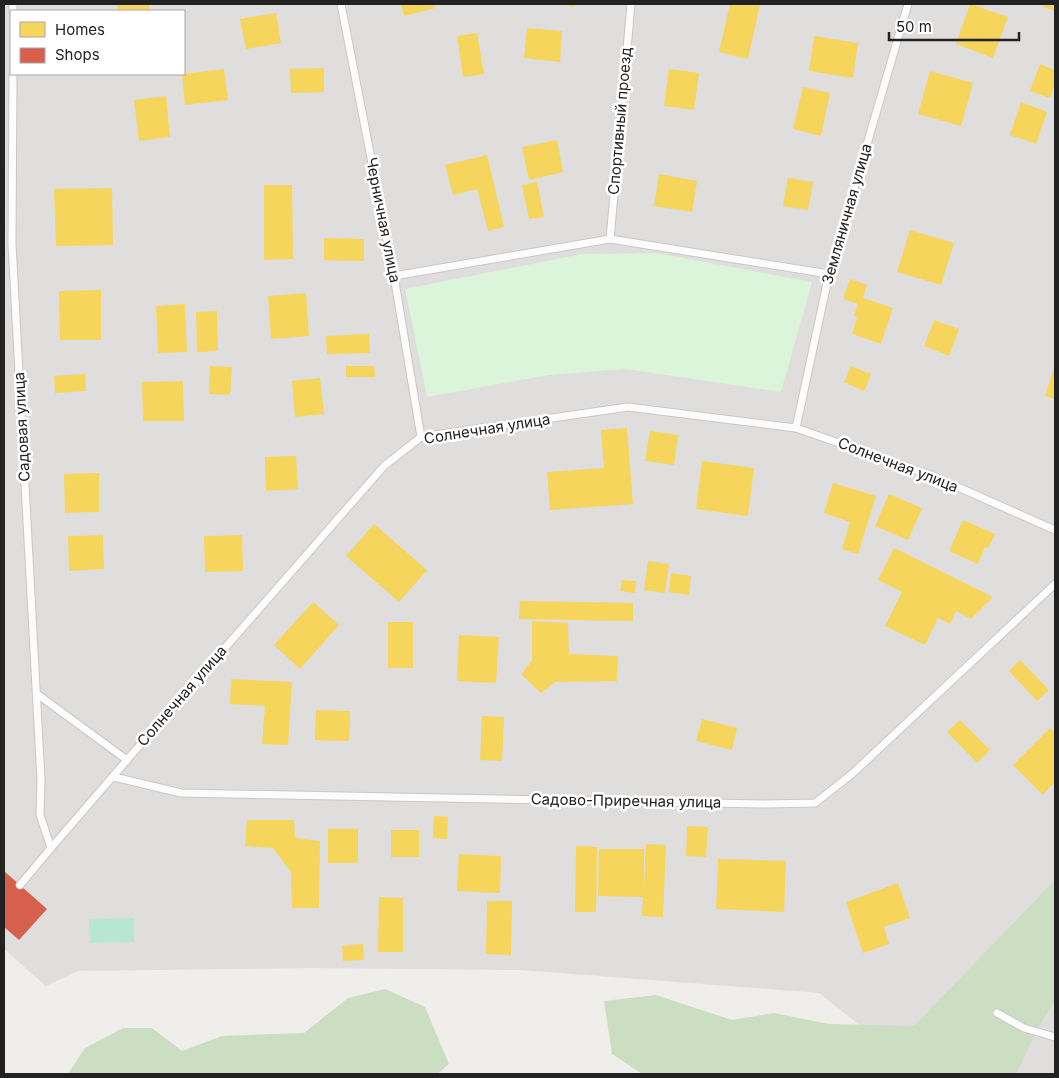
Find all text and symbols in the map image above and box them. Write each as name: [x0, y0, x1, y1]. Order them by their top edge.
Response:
legend: [10, 10, 185, 75]
scale bar: [889, 10, 1019, 42]
text: 50 m: [896, 17, 932, 36]
text: Homes: [55, 20, 105, 39]
text: Shops: [55, 45, 100, 64]
street label: Спортивный проезд: [604, 46, 635, 196]
street label: Земляничная улица: [817, 141, 876, 286]
street label: Черничная улица: [362, 156, 405, 284]
street label: Садовая улица: [9, 372, 34, 482]
street label: Солнечная улица: [422, 409, 551, 448]
street label: Солнечная улица: [835, 433, 961, 496]
street label: Солнечная улица: [133, 641, 231, 750]
street label: Садово-Приречная улица: [531, 789, 721, 812]

